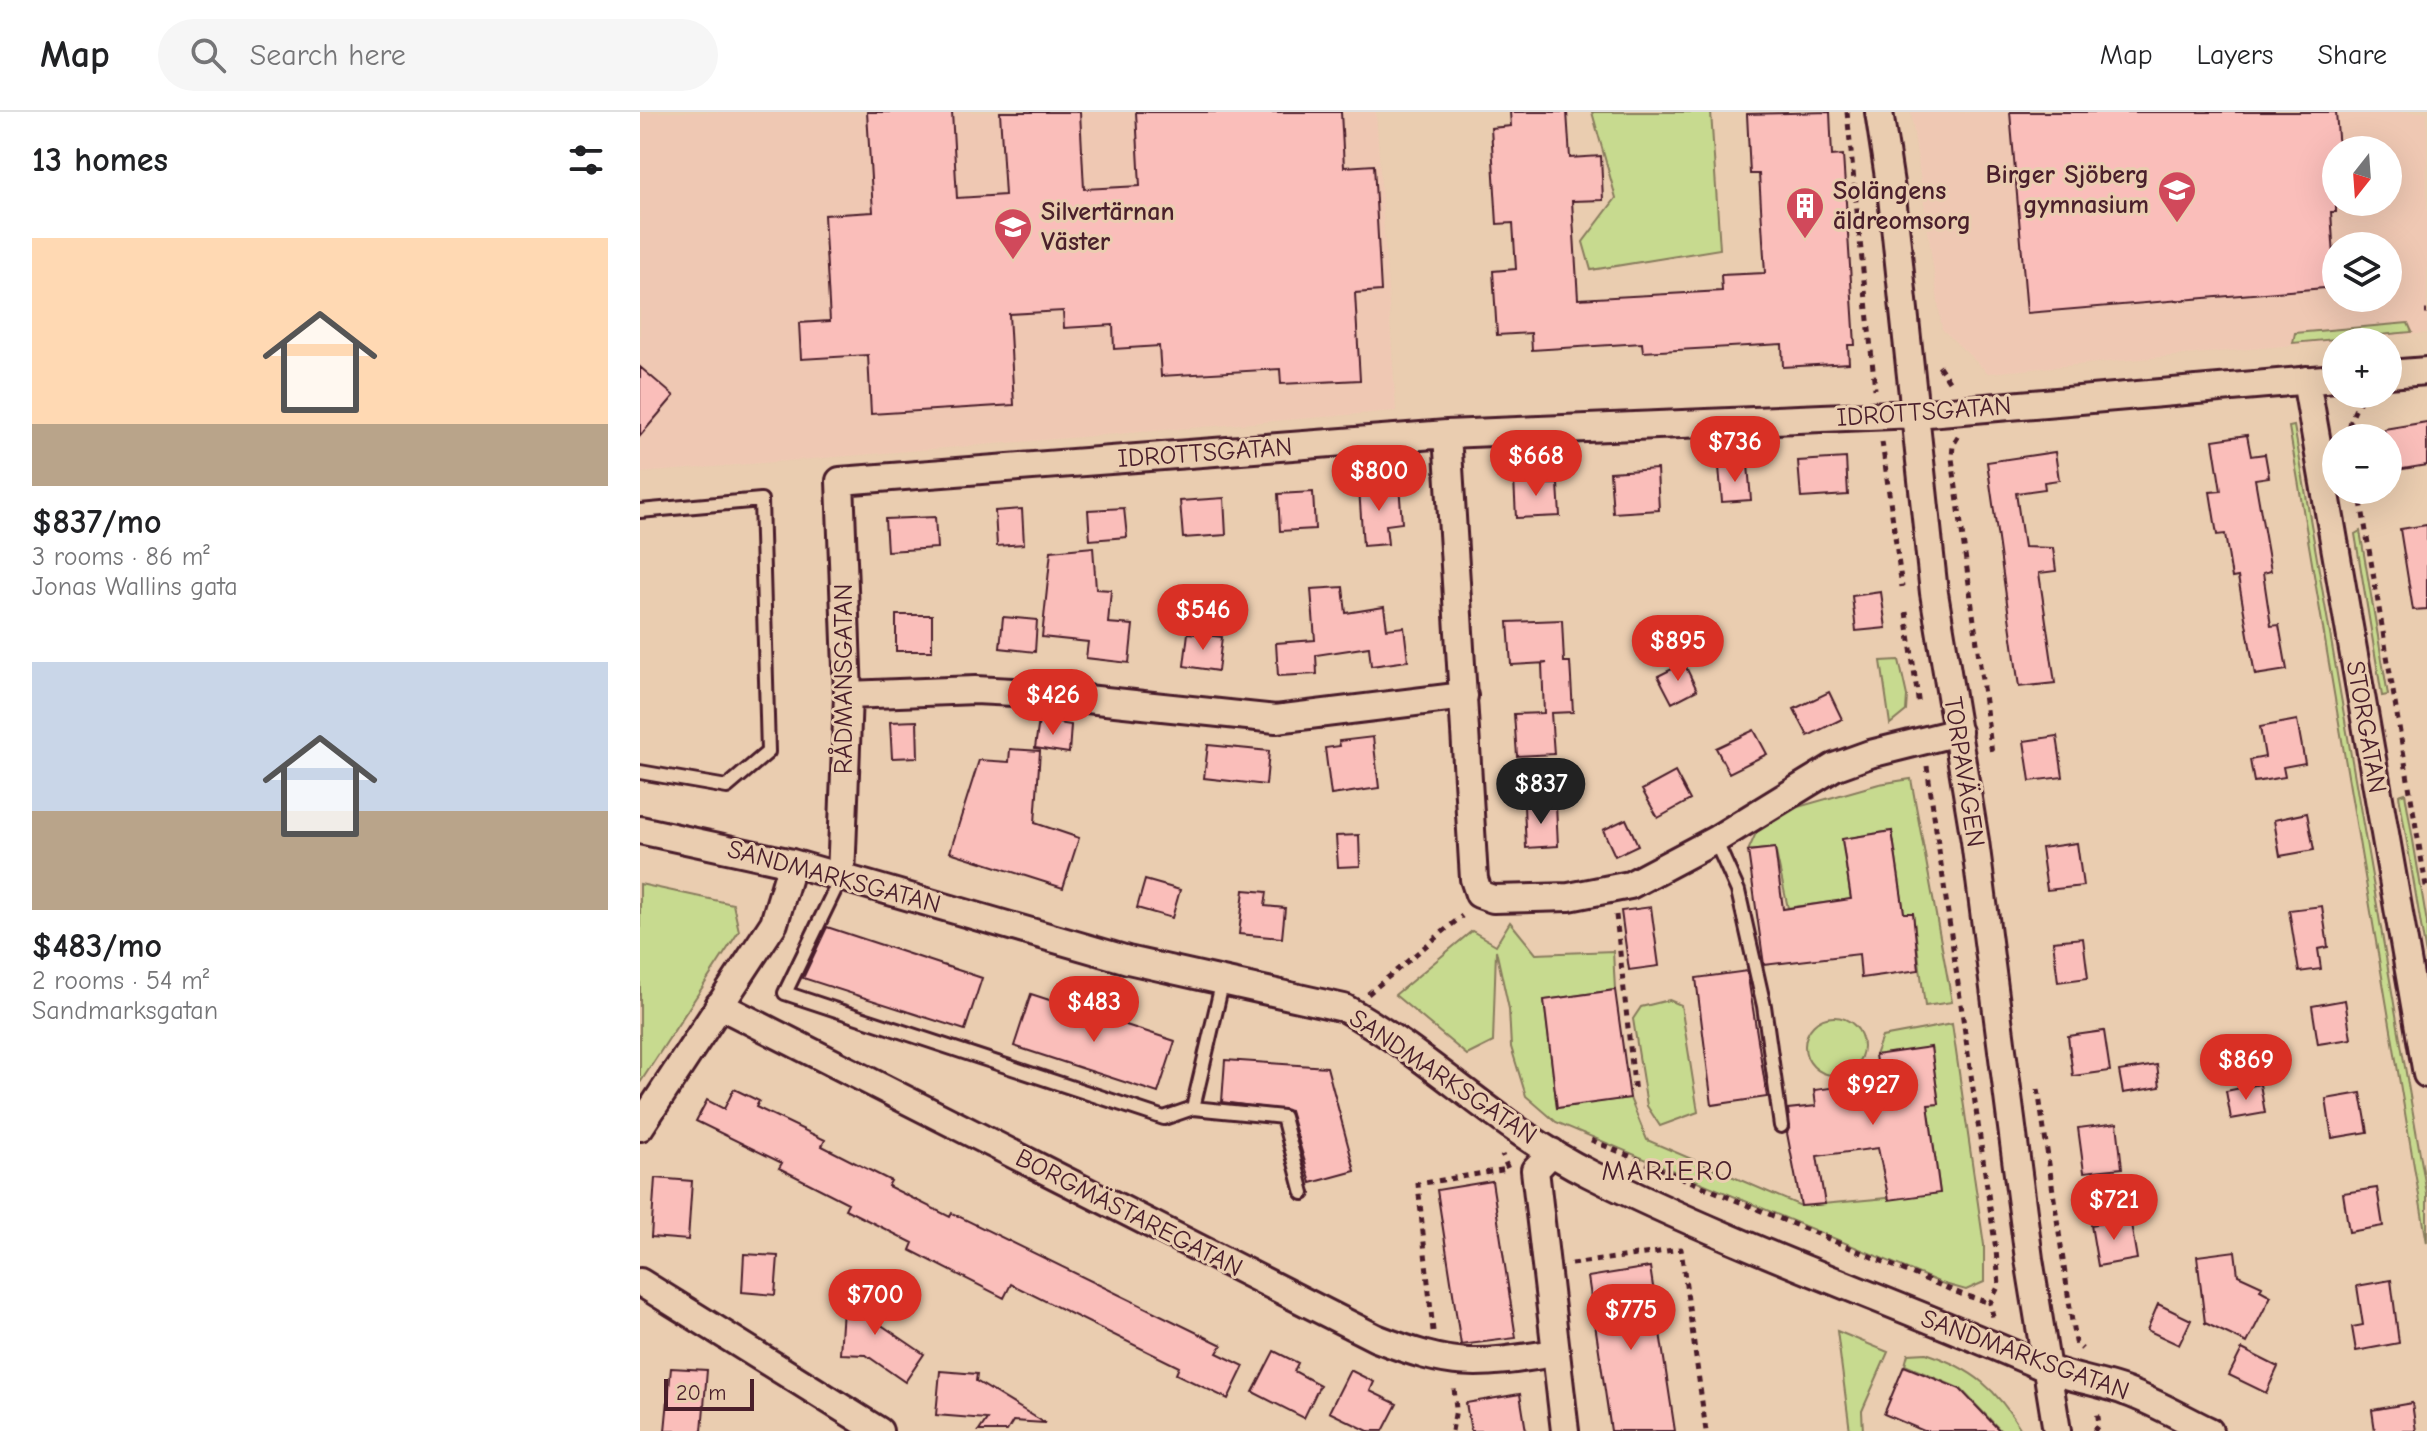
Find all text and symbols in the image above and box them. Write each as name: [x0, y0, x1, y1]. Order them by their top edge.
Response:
search box: [158, 19, 718, 91]
text: Map: [40, 33, 110, 77]
icon: search: [186, 33, 230, 77]
text: Search here: [250, 38, 406, 73]
text: Map: [2100, 39, 2153, 71]
text: Layers: [2197, 39, 2273, 71]
text: Share: [2317, 39, 2387, 71]
north arrow: [2322, 136, 2402, 216]
map controls: [2322, 136, 2402, 504]
icon: filters: [564, 138, 608, 182]
text: 13 homes: [32, 140, 168, 180]
place label: Birger Sjöberg gymnasium: [1986, 160, 2149, 220]
school or university icon: Birger Sjöberg gymnasium: [2156, 169, 2198, 224]
place label: Solängens äldreomsorg: [1833, 176, 1971, 236]
building icon: Solängens äldreomsorg: [1784, 185, 1826, 240]
place label: Silvertärnan Väster: [1041, 197, 1175, 257]
school or university icon: Silvertärnan Väster: [992, 206, 1034, 261]
button: layers: [2322, 232, 2402, 312]
icon: home: [248, 290, 392, 434]
button: +: [2322, 328, 2402, 408]
street label: IDROTTSGATAN: [1836, 391, 2012, 433]
pin: $736: [1688, 416, 1782, 484]
button: −: [2322, 424, 2402, 504]
text: $736: [1708, 427, 1762, 457]
pin: $668: [1489, 430, 1583, 498]
street label: IDROTTSGATAN: [1117, 432, 1293, 474]
text: $668: [1508, 441, 1564, 471]
pin: $800: [1332, 445, 1426, 513]
text: $800: [1350, 456, 1408, 486]
text: $837/mo: [32, 502, 161, 542]
text: 3 rooms · 86 m²: [32, 542, 210, 572]
text: Jonas Wallins gata: [32, 572, 238, 602]
street label: RÅDMANSGATAN: [827, 584, 859, 774]
pin: $546: [1156, 584, 1250, 652]
text: $546: [1175, 595, 1231, 625]
pin: $895: [1631, 615, 1725, 683]
text: $895: [1650, 626, 1706, 656]
street label: STORGATAN: [2340, 658, 2392, 796]
pin: $426: [1006, 669, 1100, 737]
text: $426: [1026, 680, 1080, 710]
street label: TORPAVÄGEN: [1937, 695, 1991, 849]
icon: home: [248, 714, 392, 858]
pin: $837: [1494, 758, 1588, 826]
text: $837: [1514, 769, 1568, 799]
street label: SANDMARKSGATAN: [724, 834, 944, 920]
text: $483/mo: [32, 926, 162, 966]
text: 2 rooms · 54 m²: [32, 966, 209, 996]
pin: $483: [1047, 976, 1141, 1044]
text: $483: [1067, 987, 1121, 1017]
text: Sandmarksgatan: [32, 996, 218, 1026]
street label: SANDMARKSGATAN: [1344, 1003, 1542, 1151]
pin: $869: [2199, 1034, 2293, 1102]
text: $869: [2218, 1045, 2274, 1075]
pin: $927: [1826, 1059, 1920, 1127]
text: $927: [1846, 1070, 1900, 1100]
street label: BORGMÄSTAREGATAN: [1010, 1143, 1248, 1283]
district label: MARIERO: [1602, 1155, 1734, 1187]
pin: $721: [2067, 1174, 2161, 1242]
text: $721: [2089, 1185, 2139, 1215]
pin: $700: [828, 1269, 922, 1337]
text: $700: [846, 1280, 904, 1310]
pin: $775: [1584, 1284, 1678, 1352]
text: $775: [1605, 1295, 1657, 1325]
street label: SANDMARKSGATAN: [1917, 1303, 2133, 1407]
scale bar: [664, 1375, 754, 1411]
text: 20 m: [676, 1380, 726, 1406]

